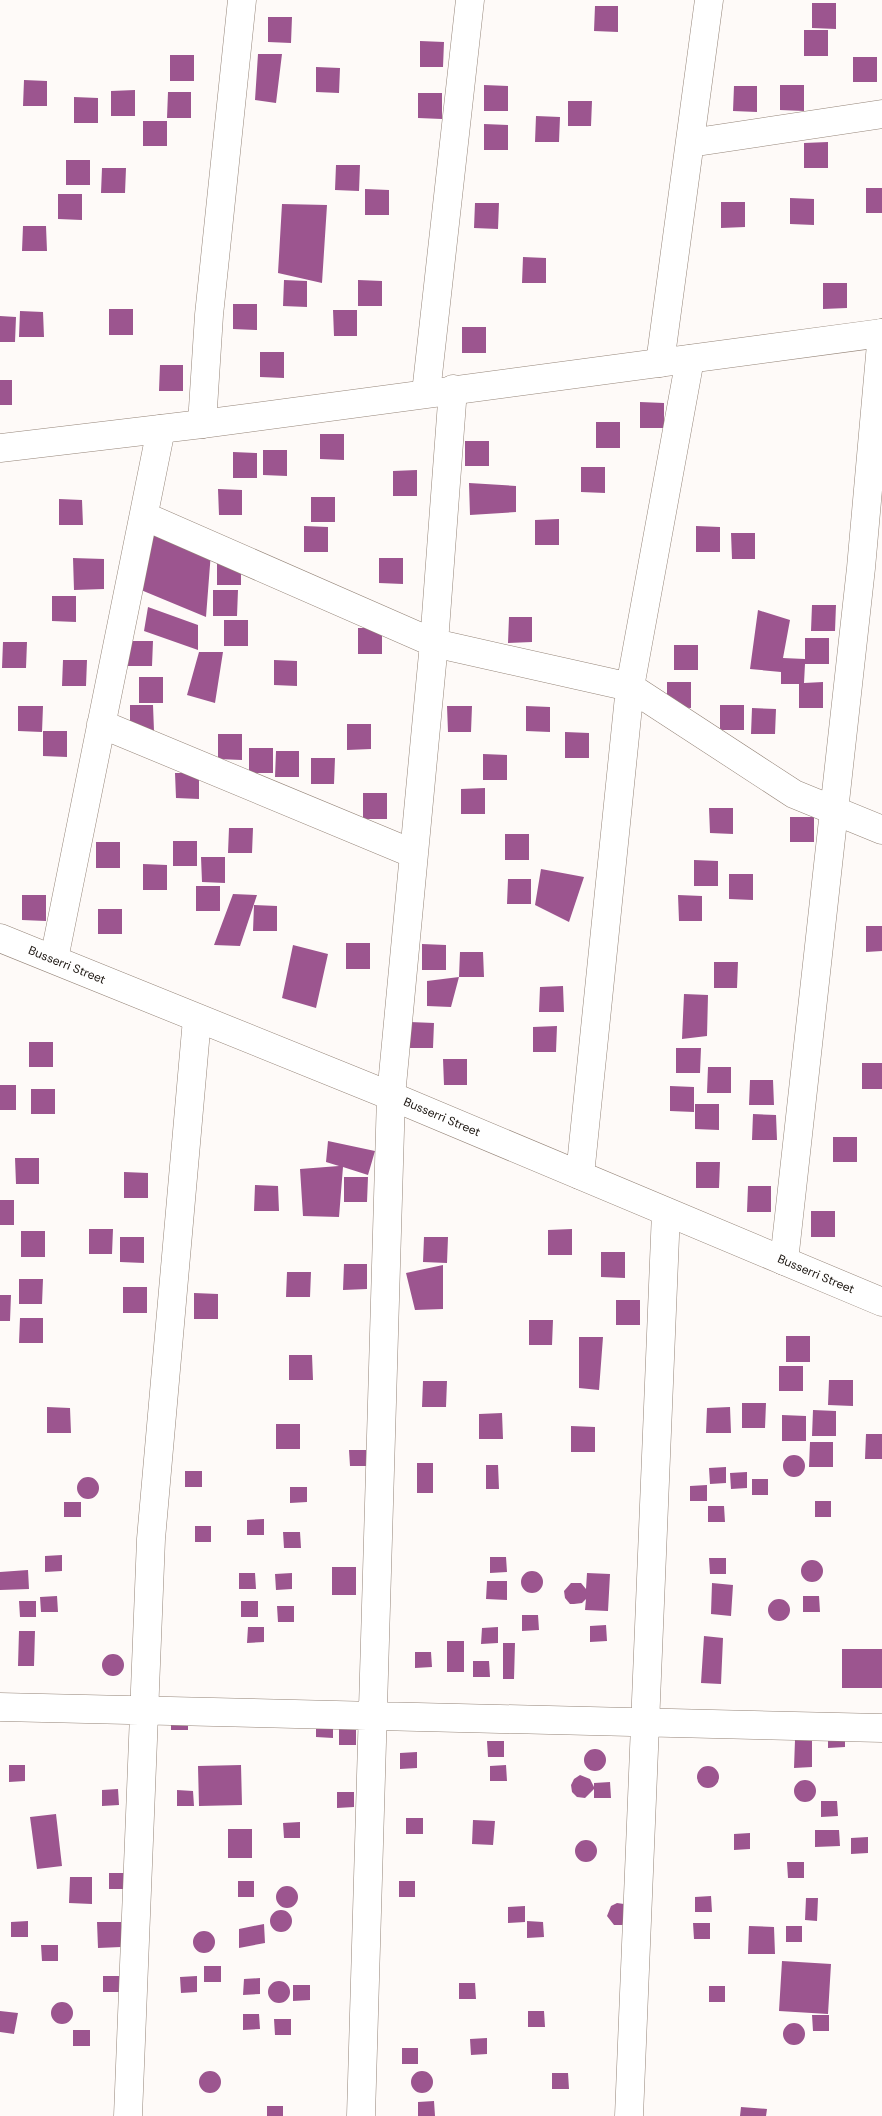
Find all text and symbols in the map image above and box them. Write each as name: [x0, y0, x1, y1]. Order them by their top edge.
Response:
street label: Busserri Street: [26, 942, 108, 988]
street label: Busserri Street: [401, 1094, 483, 1140]
street label: Busserri Street: [775, 1251, 857, 1297]

